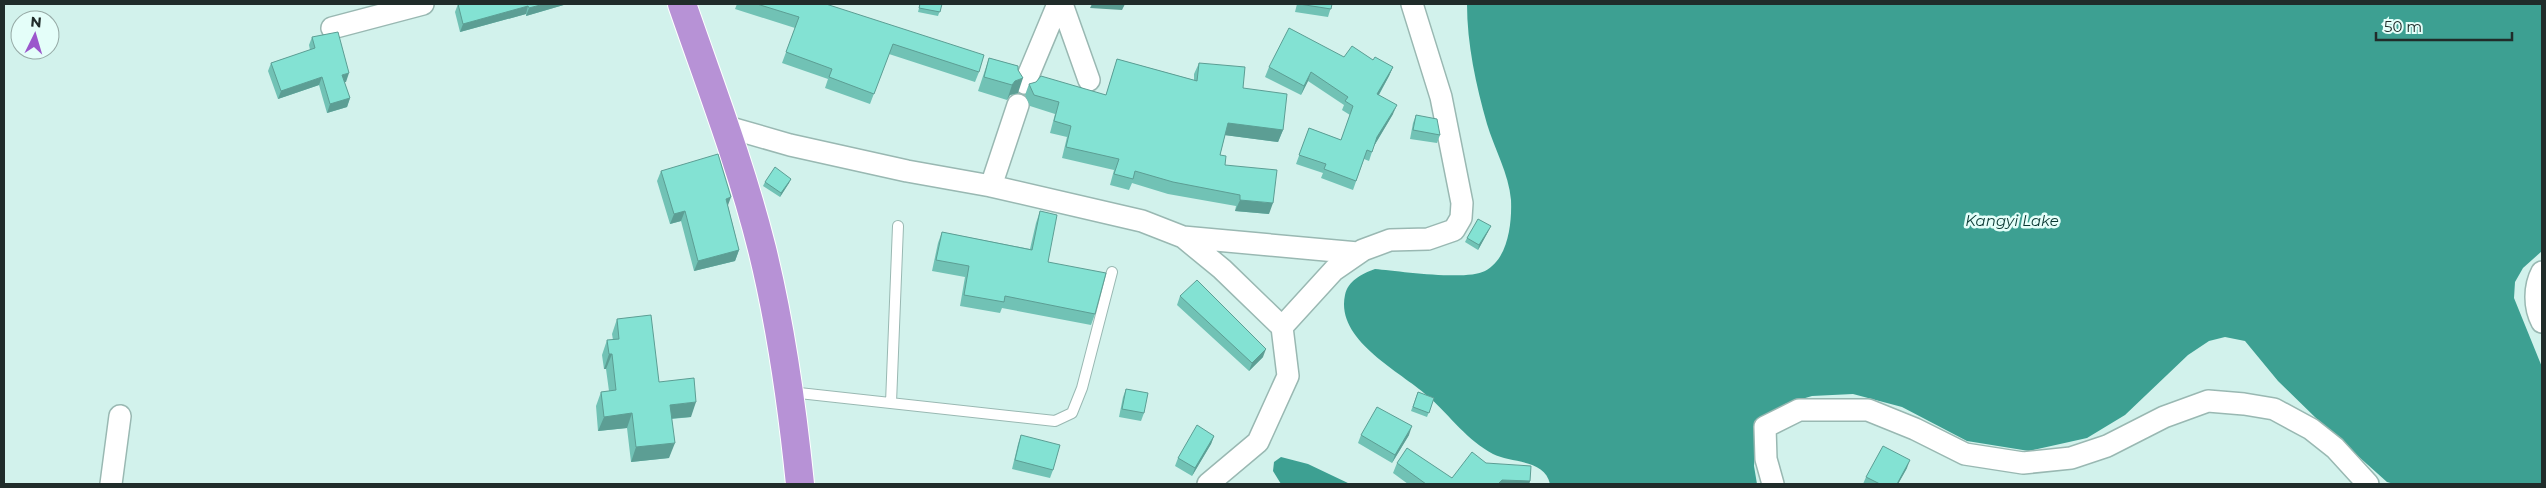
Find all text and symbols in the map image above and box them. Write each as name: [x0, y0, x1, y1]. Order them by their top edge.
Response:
north arrow: [10, 10, 60, 60]
scale bar: [2376, 10, 2512, 42]
text: N: [30, 13, 43, 32]
text: 50 m: [2384, 17, 2422, 36]
water label: Kangyi Lake: [1965, 211, 2059, 230]

